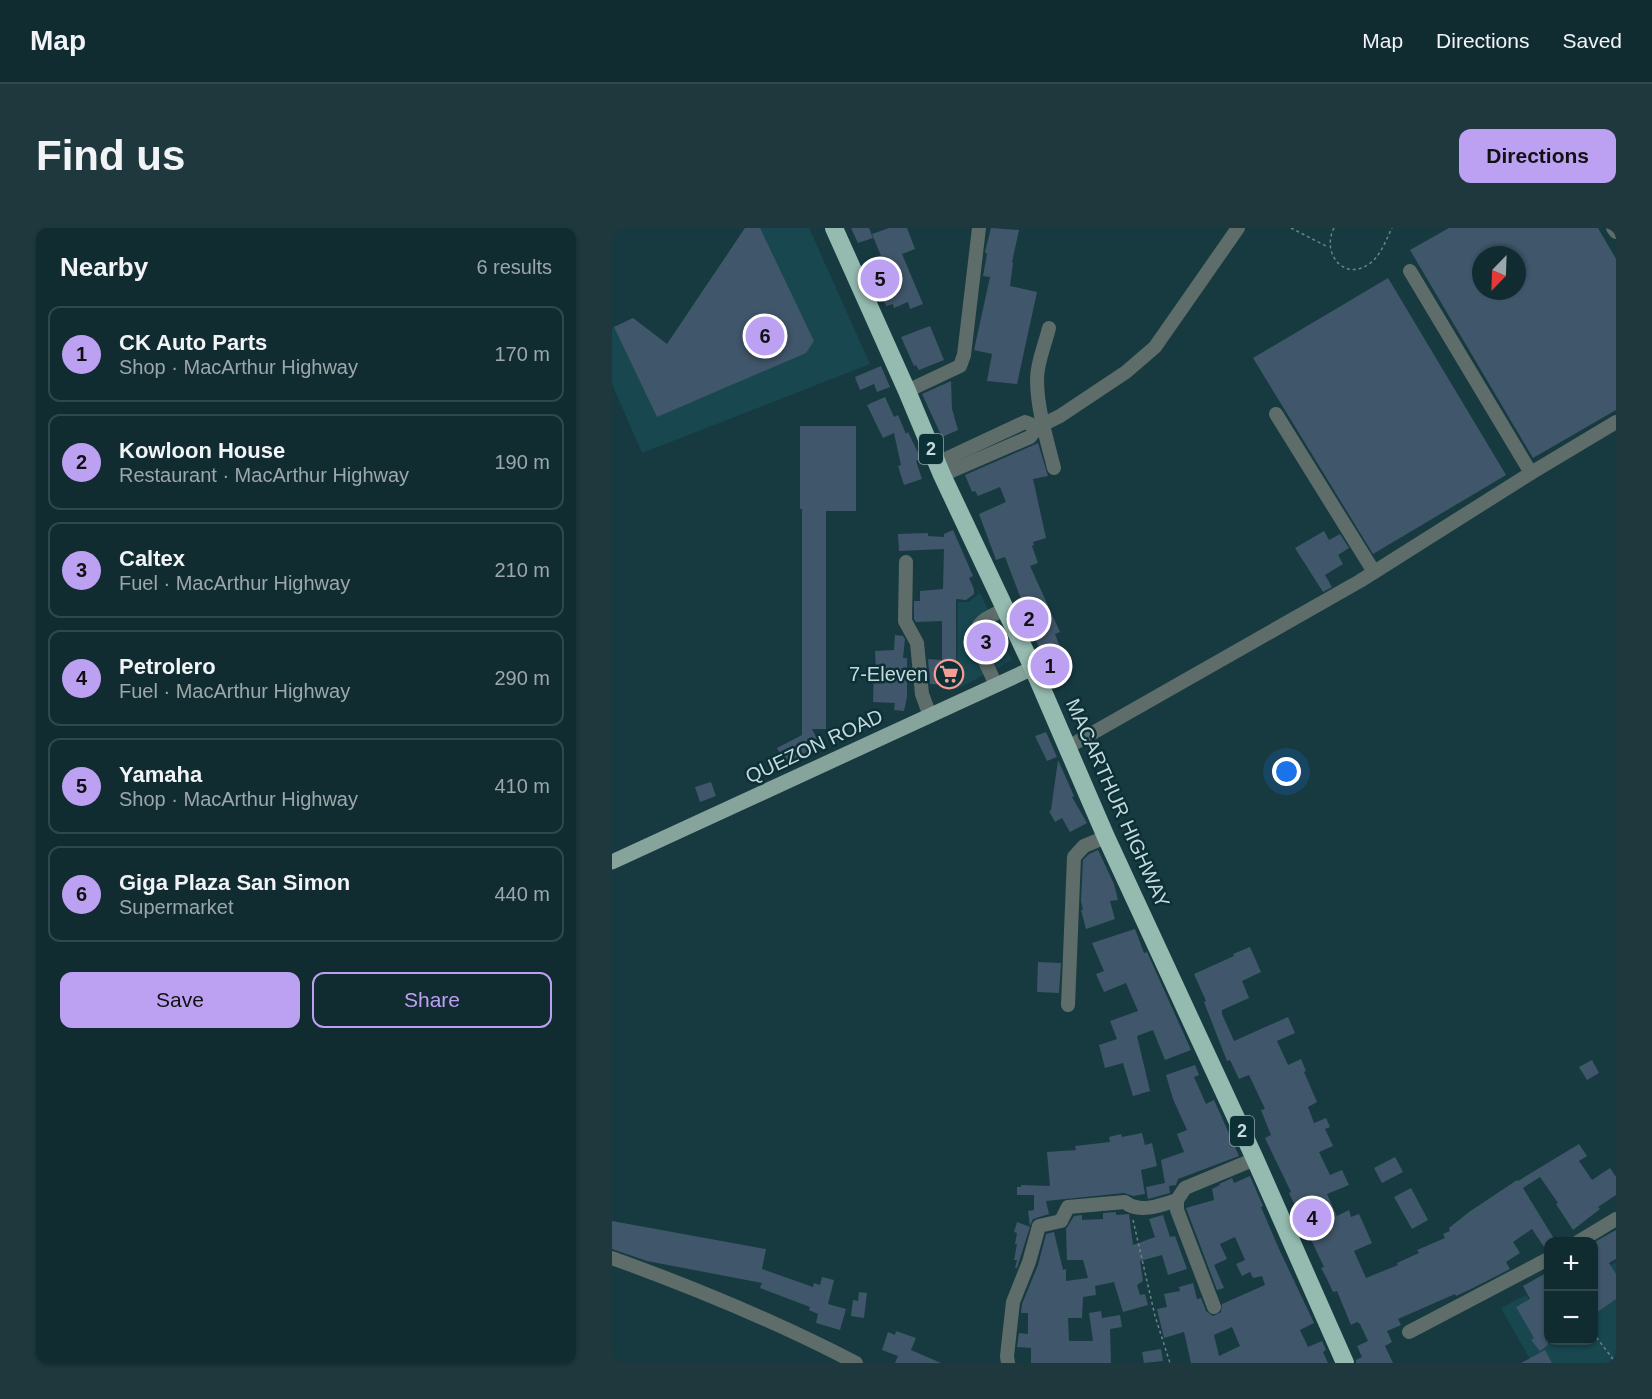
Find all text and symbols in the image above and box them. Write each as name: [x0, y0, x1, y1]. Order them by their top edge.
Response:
text: Map: [30, 25, 86, 56]
text: Map: [1362, 29, 1403, 52]
text: Directions: [1436, 29, 1529, 52]
text: Saved: [1562, 29, 1622, 52]
button: Directions: [1459, 129, 1616, 183]
text: Find us: [36, 132, 185, 179]
north arrow: [1472, 246, 1526, 300]
text: Nearby: [60, 252, 148, 282]
text: 6 results: [476, 256, 552, 278]
pin: 5: [860, 256, 900, 302]
pin: 6: [746, 314, 784, 358]
text: CK Auto Parts: [119, 330, 267, 355]
text: 1: [76, 343, 87, 365]
text: 170 m: [494, 343, 550, 365]
text: Shop · MacArthur Highway: [119, 356, 358, 378]
road number: 2: [919, 434, 943, 464]
text: Kowloon House: [119, 438, 285, 463]
text: 2: [76, 451, 87, 473]
text: 190 m: [494, 451, 550, 473]
text: Restaurant · MacArthur Highway: [119, 464, 409, 486]
text: Caltex: [119, 546, 185, 571]
text: 3: [76, 559, 87, 581]
text: 210 m: [494, 559, 550, 581]
text: Fuel · MacArthur Highway: [119, 572, 350, 594]
pin: 2: [1010, 596, 1048, 642]
pin: 3: [966, 620, 1006, 664]
pin: 1: [1030, 644, 1070, 688]
text: Petrolero: [119, 654, 216, 679]
supermarket icon: 7-Eleven: [933, 658, 965, 690]
place label: 7-Eleven: [849, 663, 928, 685]
text: 4: [76, 667, 87, 689]
text: 290 m: [494, 667, 550, 689]
text: Fuel · MacArthur Highway: [119, 680, 350, 702]
street label: MACARTHUR HIGHWAY: [1062, 695, 1174, 911]
street label: QUEZON ROAD: [742, 705, 886, 787]
your location: [1272, 757, 1301, 786]
text: Yamaha: [119, 762, 202, 787]
text: 5: [76, 775, 87, 797]
text: 410 m: [494, 775, 550, 797]
text: Shop · MacArthur Highway: [119, 788, 358, 810]
text: Giga Plaza San Simon: [119, 870, 350, 895]
text: 6: [76, 883, 87, 905]
text: 440 m: [494, 883, 550, 905]
text: Supermarket: [119, 896, 234, 918]
button: Save: [60, 972, 300, 1028]
button: Share: [312, 972, 552, 1028]
road number: 2: [1230, 1116, 1254, 1146]
pin: 4: [1292, 1196, 1332, 1240]
map controls: [1544, 1237, 1598, 1345]
button: +: [1544, 1237, 1598, 1291]
button: −: [1544, 1291, 1598, 1345]

